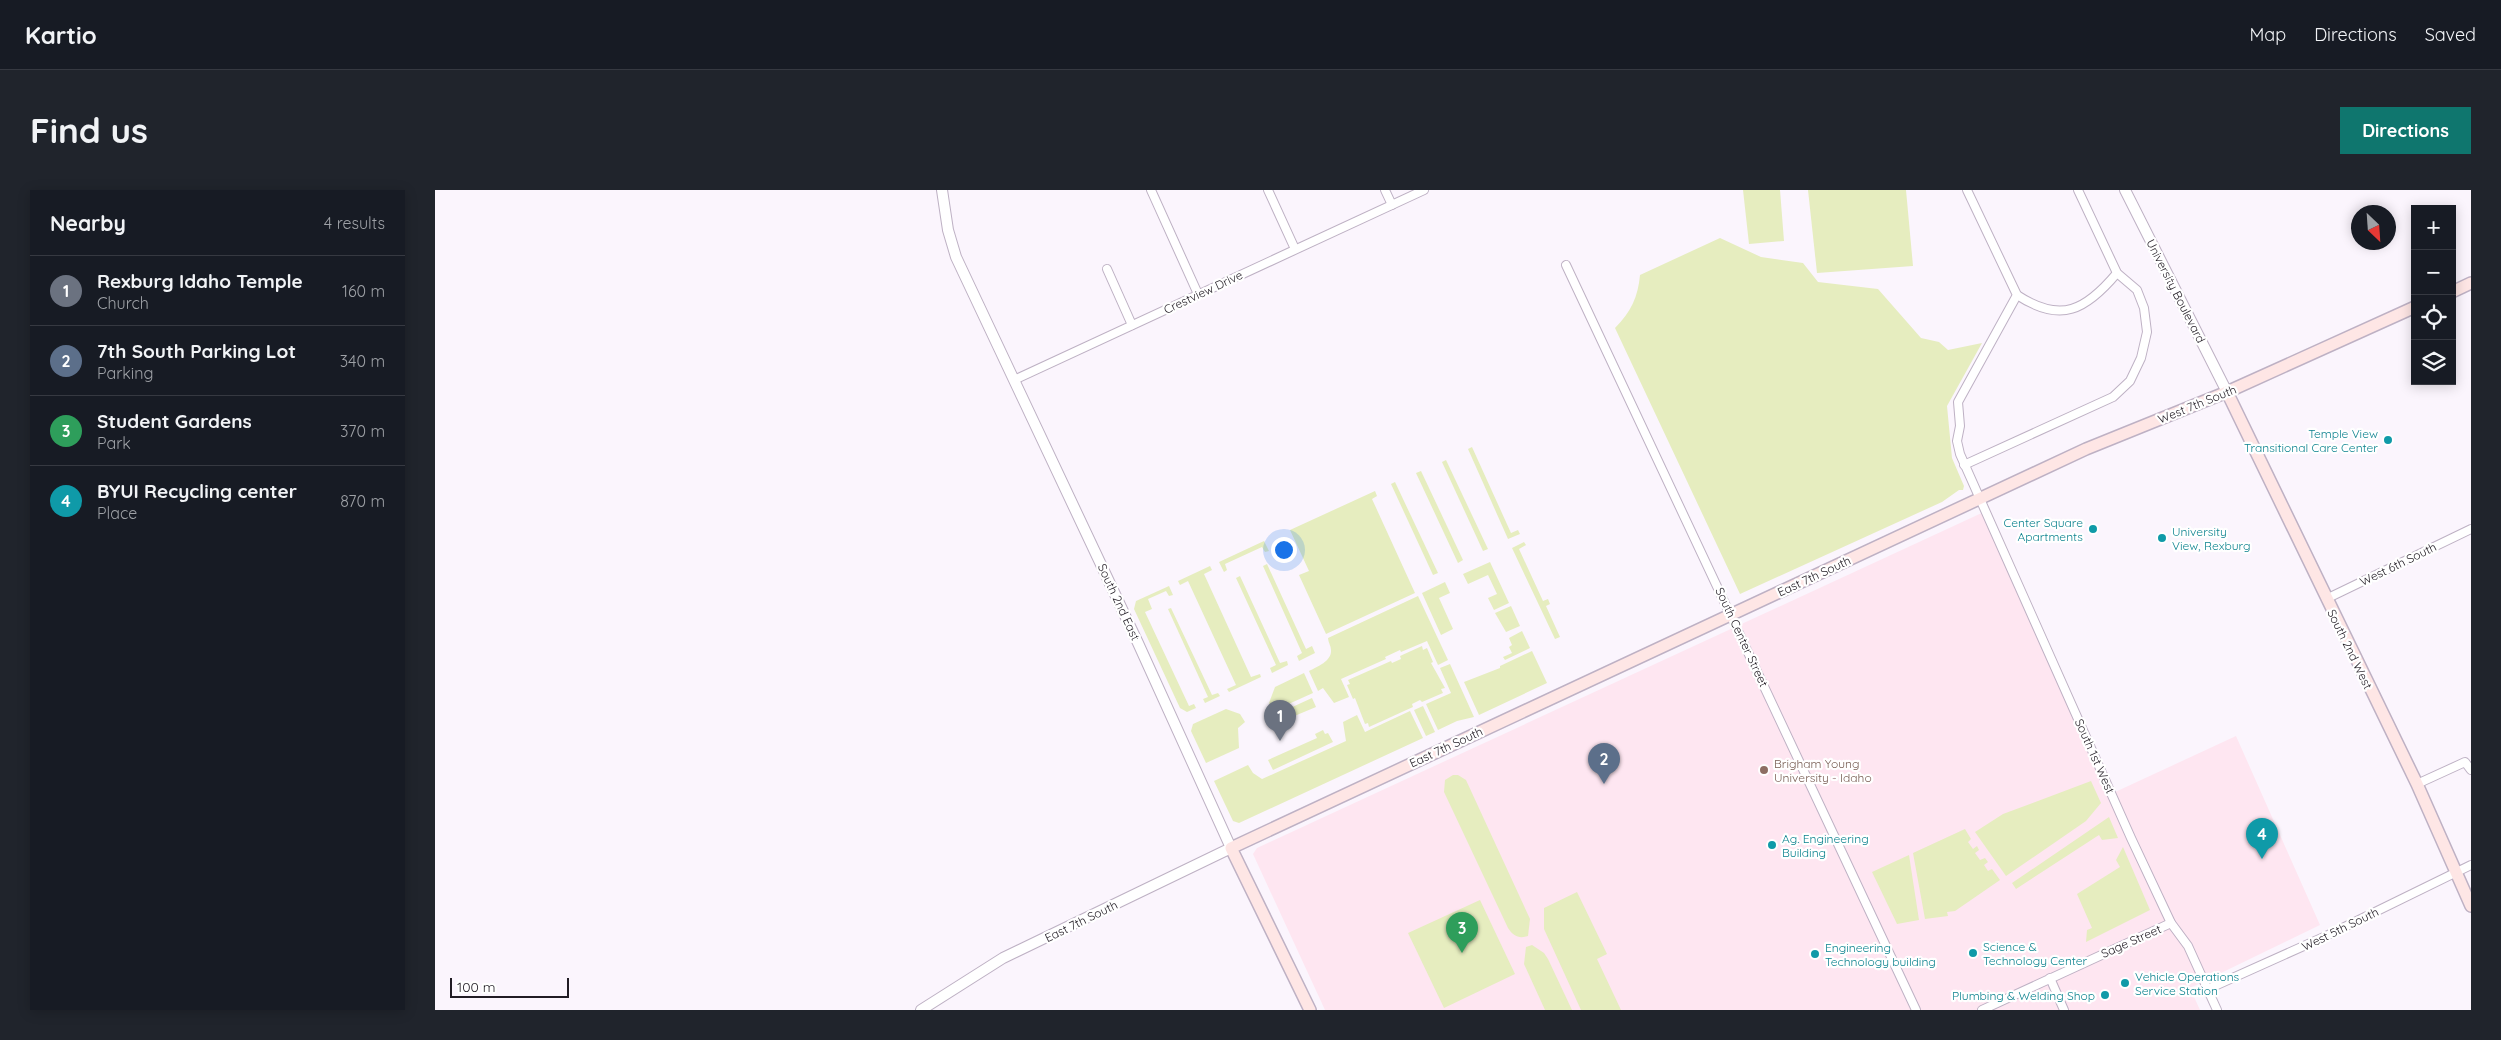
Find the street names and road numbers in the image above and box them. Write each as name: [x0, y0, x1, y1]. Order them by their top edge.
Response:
street label: University Boulevard: [2143, 237, 2209, 345]
street label: Crestview Drive: [1161, 267, 1245, 317]
street label: West 7th South: [2156, 381, 2238, 427]
street label: West 6th South: [2357, 539, 2439, 589]
street label: East 7th South: [1775, 552, 1853, 600]
street label: South 2nd East: [1095, 561, 1143, 643]
street label: South Center Street: [1712, 585, 1772, 689]
street label: South 2nd West: [2324, 607, 2376, 691]
street label: South 1st West: [2072, 716, 2118, 796]
street label: East 7th South: [1407, 723, 1485, 771]
street label: East 7th South: [1042, 897, 1120, 945]
street label: West 5th South: [2299, 904, 2381, 954]
street label: Sage Street: [2099, 921, 2163, 961]

